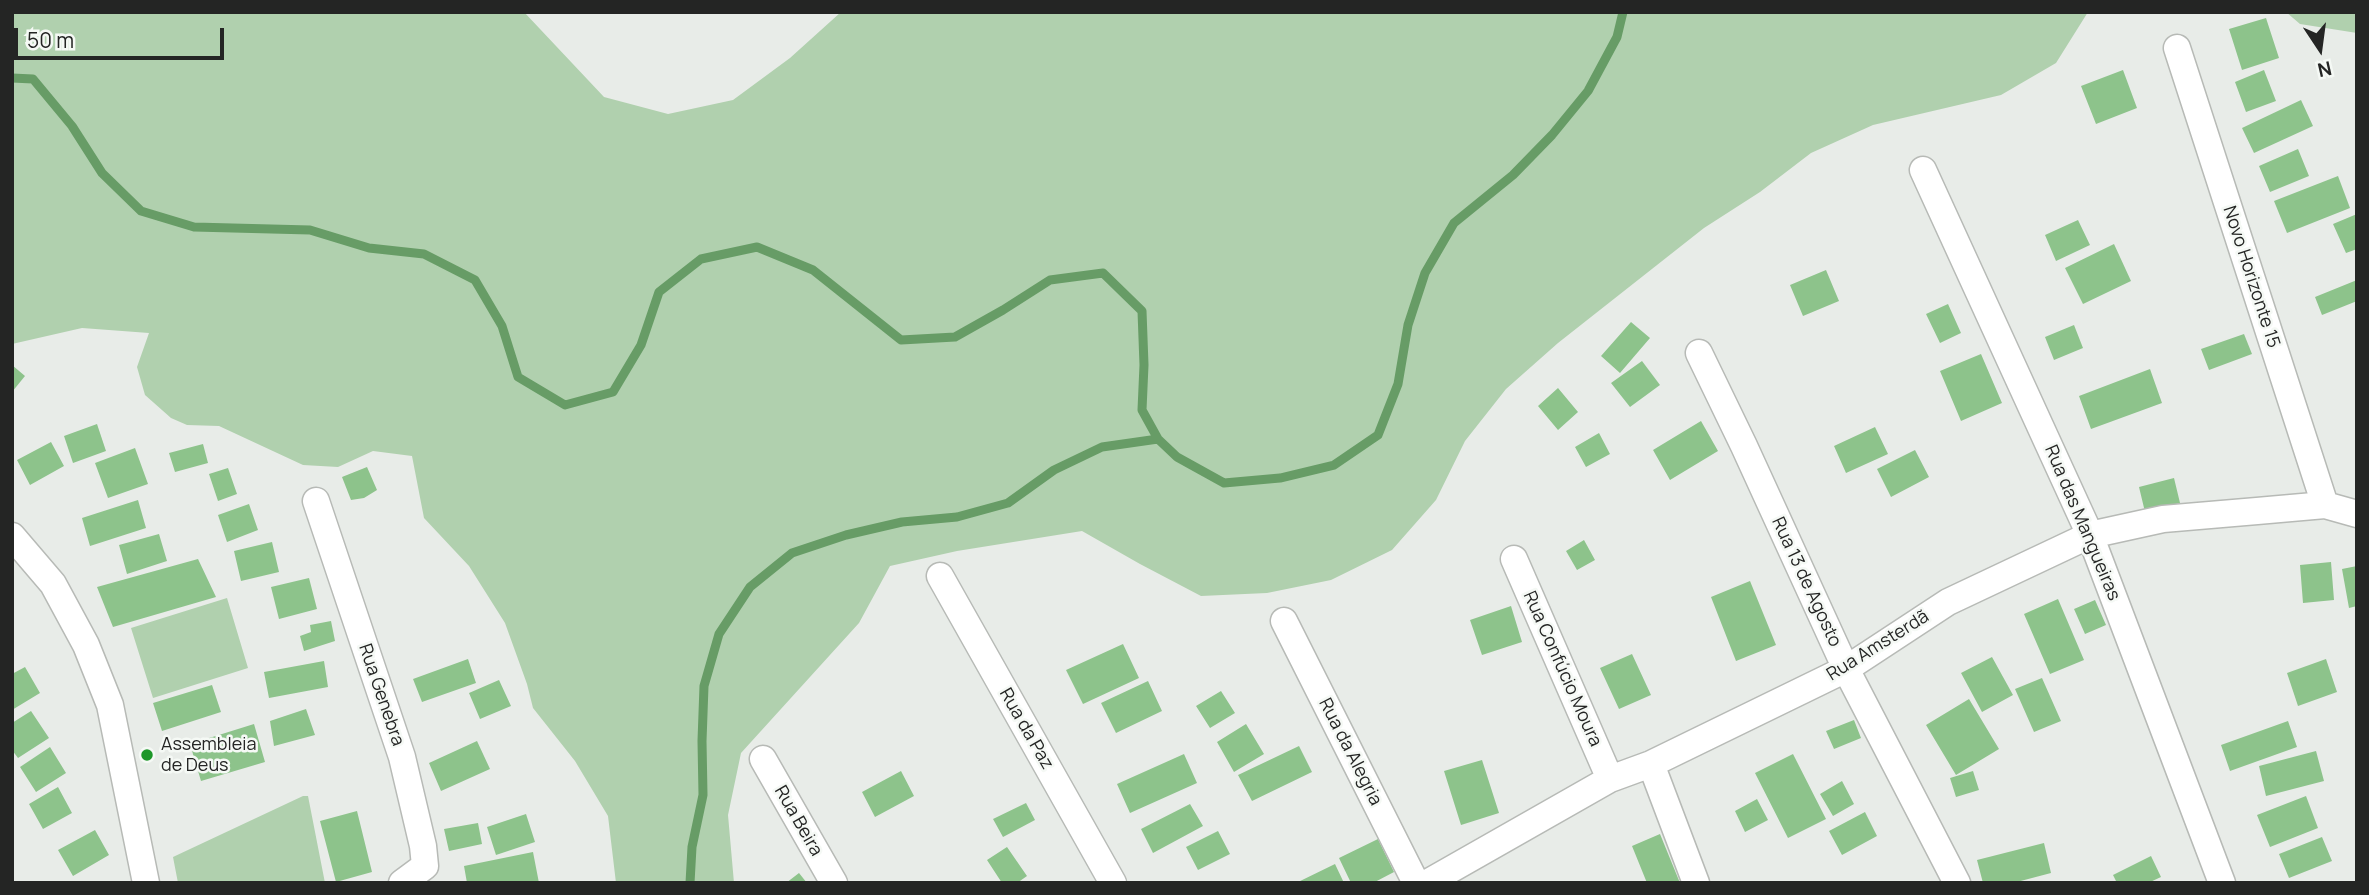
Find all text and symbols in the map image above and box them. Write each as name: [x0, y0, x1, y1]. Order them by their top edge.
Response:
scale bar: [18, 14, 228, 58]
north arrow: [2285, 14, 2355, 84]
text: 50 m: [27, 26, 74, 54]
text: N: [2315, 55, 2334, 84]
street label: Novo Horizonte 15: [2218, 203, 2284, 351]
street label: Rua das Mangueiras: [2039, 442, 2125, 604]
street label: Rua 13 de Agosto: [1767, 514, 1845, 650]
street label: Rua Confúcio Moura: [1518, 588, 1606, 750]
street label: Rua Amsterdã: [1823, 606, 1933, 686]
street label: Rua Genebra: [353, 641, 409, 749]
street label: Rua da Paz: [994, 685, 1058, 773]
street label: Rua da Alegria: [1314, 695, 1386, 809]
place label: Assembleia de Deus: [161, 734, 256, 776]
marker: Assembleia de Deus: [139, 747, 155, 763]
street label: Rua Beira: [769, 782, 827, 860]

